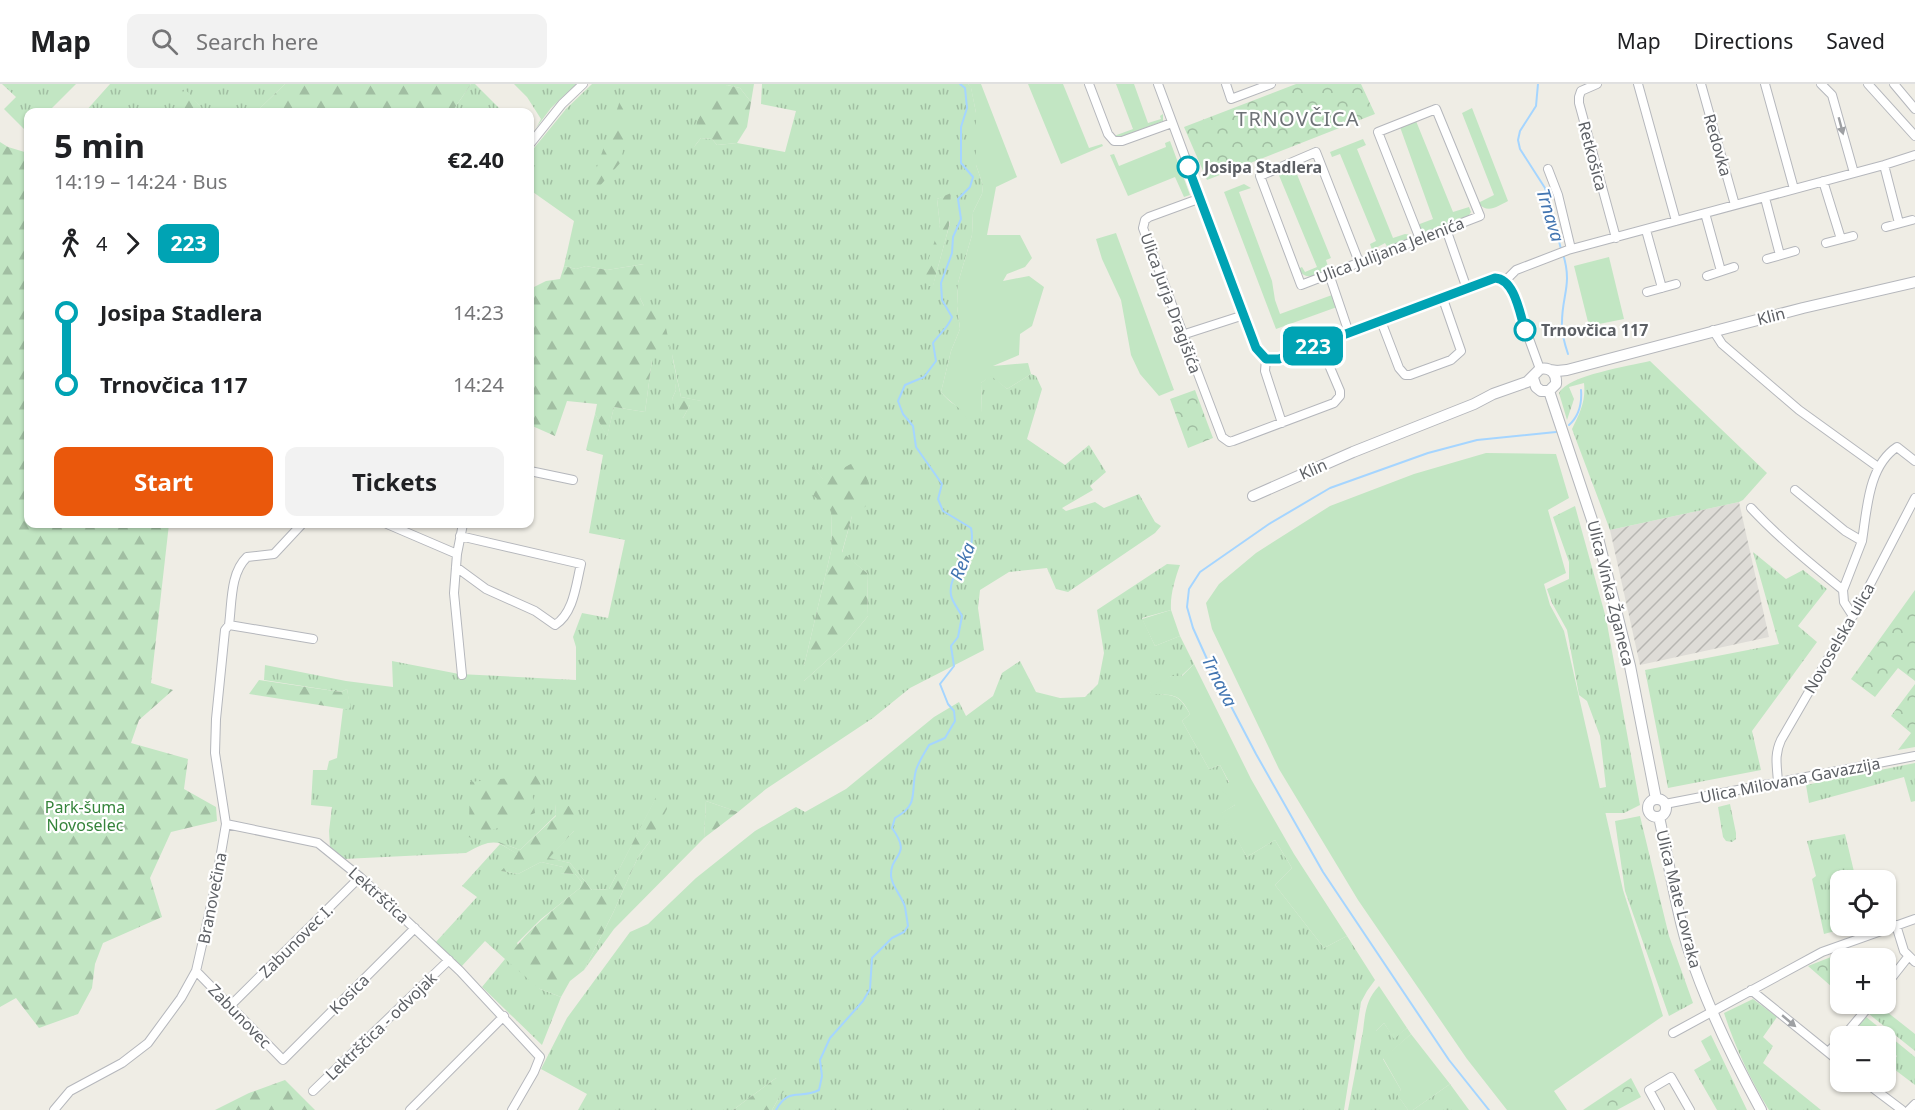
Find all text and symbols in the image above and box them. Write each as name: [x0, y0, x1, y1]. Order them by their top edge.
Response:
search box: [127, 14, 547, 68]
text: Map: [30, 22, 91, 60]
icon: search: [148, 25, 181, 58]
text: Search here: [196, 26, 318, 56]
text: Map: [1617, 27, 1661, 55]
text: Directions: [1694, 27, 1793, 55]
text: Saved: [1826, 27, 1885, 55]
district label: TRNOVČICA: [1236, 105, 1360, 132]
street label: Redovka: [1699, 111, 1737, 179]
one-way arrow: [1837, 117, 1846, 135]
street label: Retkošica: [1573, 119, 1613, 193]
text: 5 min: [54, 123, 145, 168]
text: €2.40: [447, 144, 504, 174]
marker: Josipa Stadlera: [1177, 156, 1199, 178]
place label: Josipa Stadlera: [1202, 156, 1322, 178]
text: 14:19 – 14:24 · Bus: [54, 168, 227, 195]
water label: Trnava: [1532, 185, 1570, 245]
street label: Ulica Julijana Jelenića: [1313, 212, 1467, 288]
icon: walk: [54, 227, 87, 260]
icon: forward: [116, 227, 149, 260]
text: 223: [170, 229, 207, 257]
text: 4: [96, 230, 107, 257]
street label: Ulica Jurja Dragišića: [1135, 230, 1207, 376]
text: Josipa Stadlera: [100, 297, 262, 327]
text: 14:23: [453, 299, 504, 326]
street label: Klin: [1755, 302, 1787, 330]
marker: Trnovčica 117: [1514, 319, 1536, 341]
place label: Trnovčica 117: [1541, 319, 1648, 341]
line badge: 223: [1278, 326, 1348, 366]
text: 223: [1295, 332, 1331, 360]
text: Trnovčica 117: [100, 369, 248, 399]
text: 14:24: [453, 371, 504, 398]
button: Start: [54, 447, 273, 516]
button: Tickets: [285, 447, 504, 516]
street label: Klin: [1296, 453, 1330, 485]
street label: Ulica Vinka Žganeca: [1582, 518, 1640, 668]
water label: Reka: [944, 539, 980, 583]
street label: Novoselska ulica: [1798, 579, 1880, 697]
water label: Trnava: [1197, 651, 1243, 711]
street label: Ulica Milovana Gavazzija: [1698, 752, 1882, 808]
park label: Park-šuma Novoselec: [45, 796, 125, 836]
street label: Ulica Mate Lovraka: [1651, 828, 1707, 970]
street label: Branovečina: [192, 850, 232, 946]
street label: Lektrščica: [344, 862, 414, 928]
map controls: [1830, 870, 1896, 1092]
button: locate: [1830, 870, 1896, 936]
street label: Zabunovec I.: [254, 899, 338, 983]
button: +: [1830, 948, 1896, 1014]
street label: Lektrščica - odvojak: [321, 967, 442, 1085]
street label: Kosica: [324, 969, 374, 1019]
street label: Zabunovec: [204, 979, 277, 1053]
one-way arrow: [1781, 1014, 1796, 1027]
button: −: [1830, 1026, 1896, 1092]

